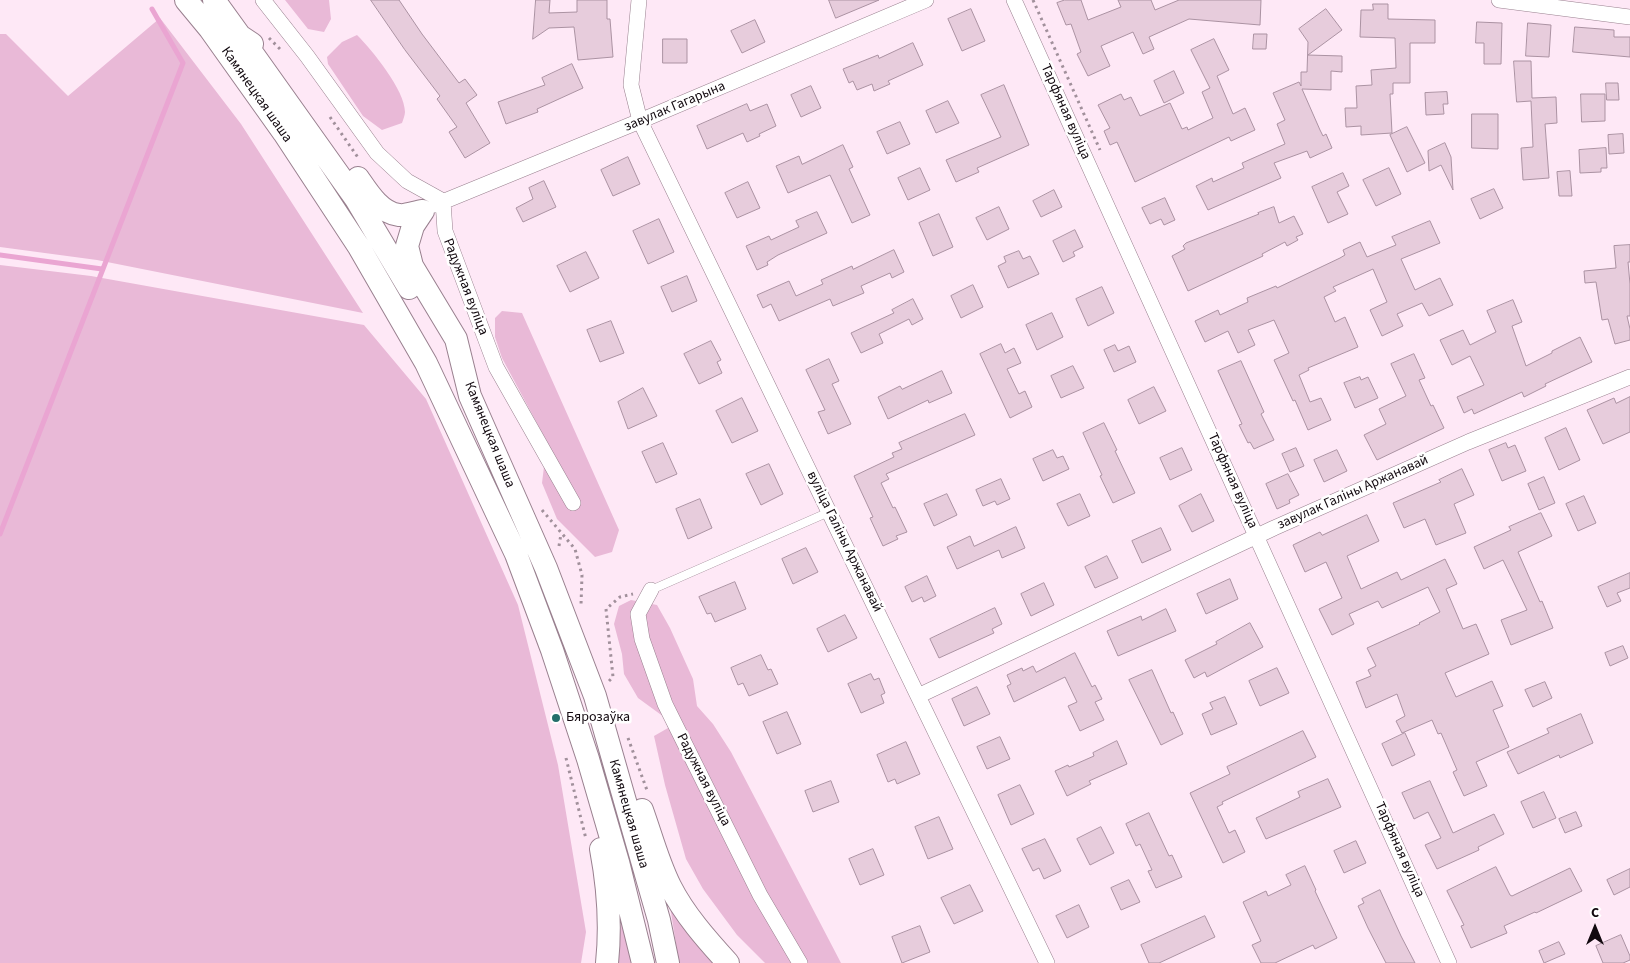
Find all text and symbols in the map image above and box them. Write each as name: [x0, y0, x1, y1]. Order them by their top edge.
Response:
street label: Камянецкая шаша: [217, 44, 295, 146]
street label: Тарфяная вуліца: [1036, 62, 1094, 162]
street label: завулак Гагарына: [622, 78, 728, 136]
street label: Радужная вуліца: [439, 236, 491, 338]
street label: Камянецкая шаша: [460, 380, 518, 490]
street label: Тарфяная вуліца: [1203, 431, 1261, 531]
street label: завулак Галіны Аржанавай: [1275, 452, 1431, 534]
street label: вуліца Галіны Аржанавай: [803, 469, 885, 615]
place label: Бярозаўка: [566, 710, 630, 726]
marker: Бярозаўка: [550, 712, 562, 724]
street label: Радужная вуліца: [672, 731, 734, 829]
street label: Камянецкая шаша: [604, 757, 652, 871]
street label: Тарфяная вуліца: [1370, 800, 1428, 900]
north arrow: [1570, 903, 1620, 953]
text: С: [1591, 903, 1599, 923]

